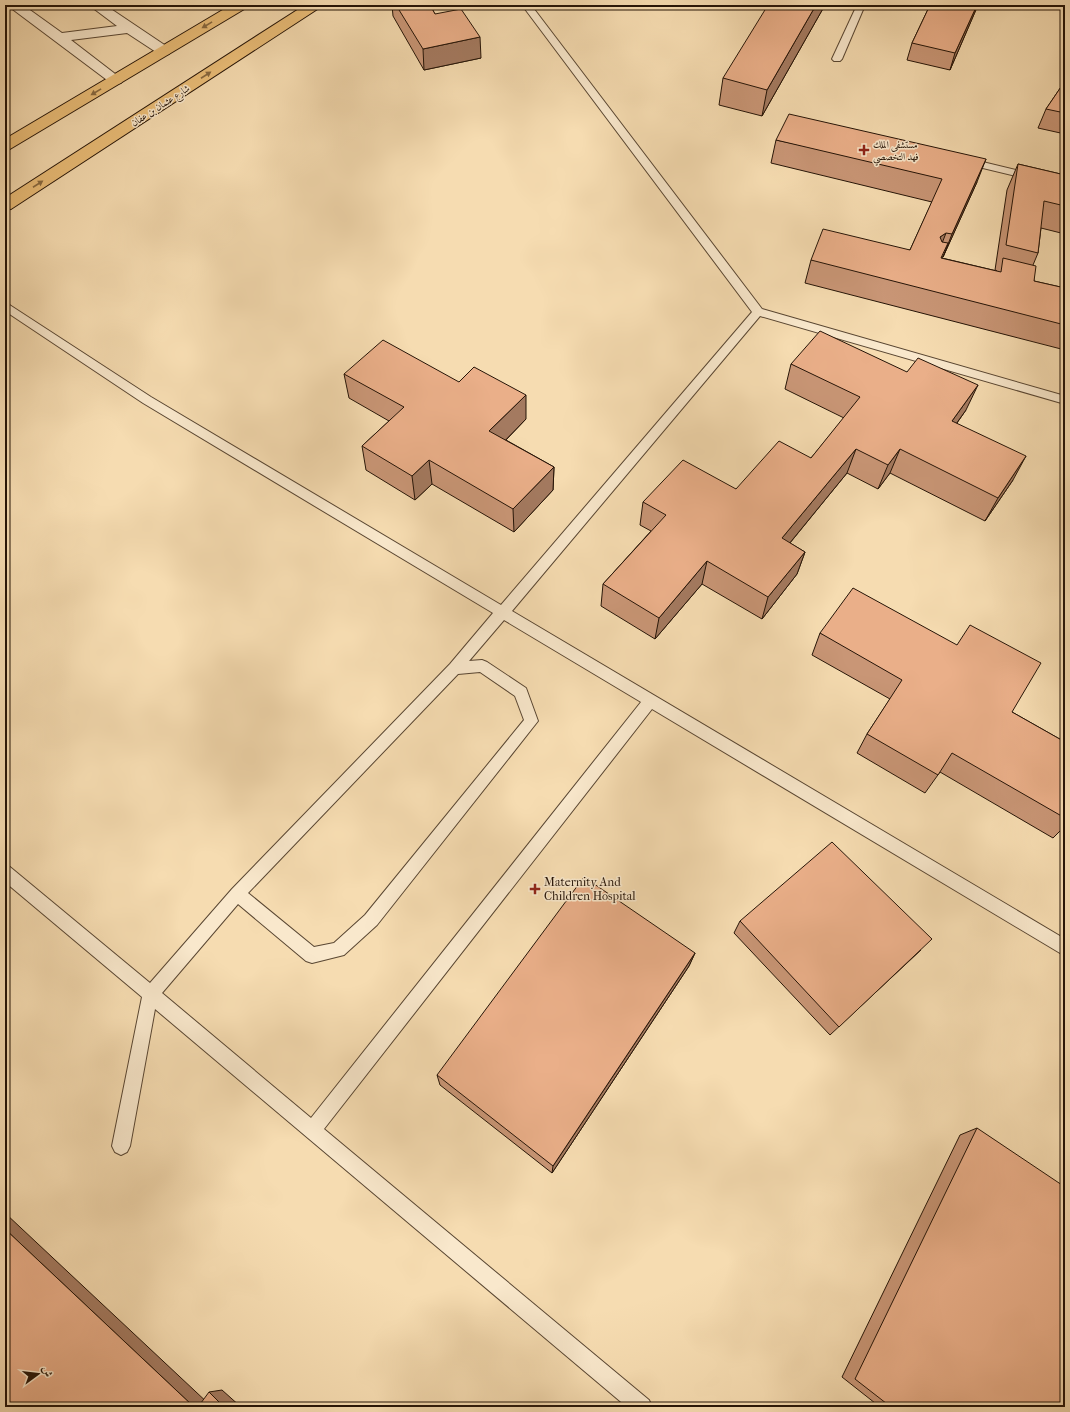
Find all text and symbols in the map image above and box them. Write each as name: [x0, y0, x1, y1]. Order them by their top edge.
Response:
one-way arrow: [202, 21, 212, 29]
one-way arrow: [200, 72, 211, 79]
street label: شارع عثمان بن عفان: [129, 82, 194, 132]
one-way arrow: [90, 88, 102, 95]
place label: مستشفى الملك فهد التخصصي: [873, 139, 919, 166]
marker: مستشفى الملك فهد التخصصي: [858, 144, 870, 156]
one-way arrow: [33, 180, 43, 188]
place label: Maternity And Children Hospital: [544, 875, 636, 903]
marker: Maternity And Children Hospital: [529, 883, 541, 895]
north arrow: [18, 1354, 58, 1394]
text: ش: [39, 1365, 55, 1379]

